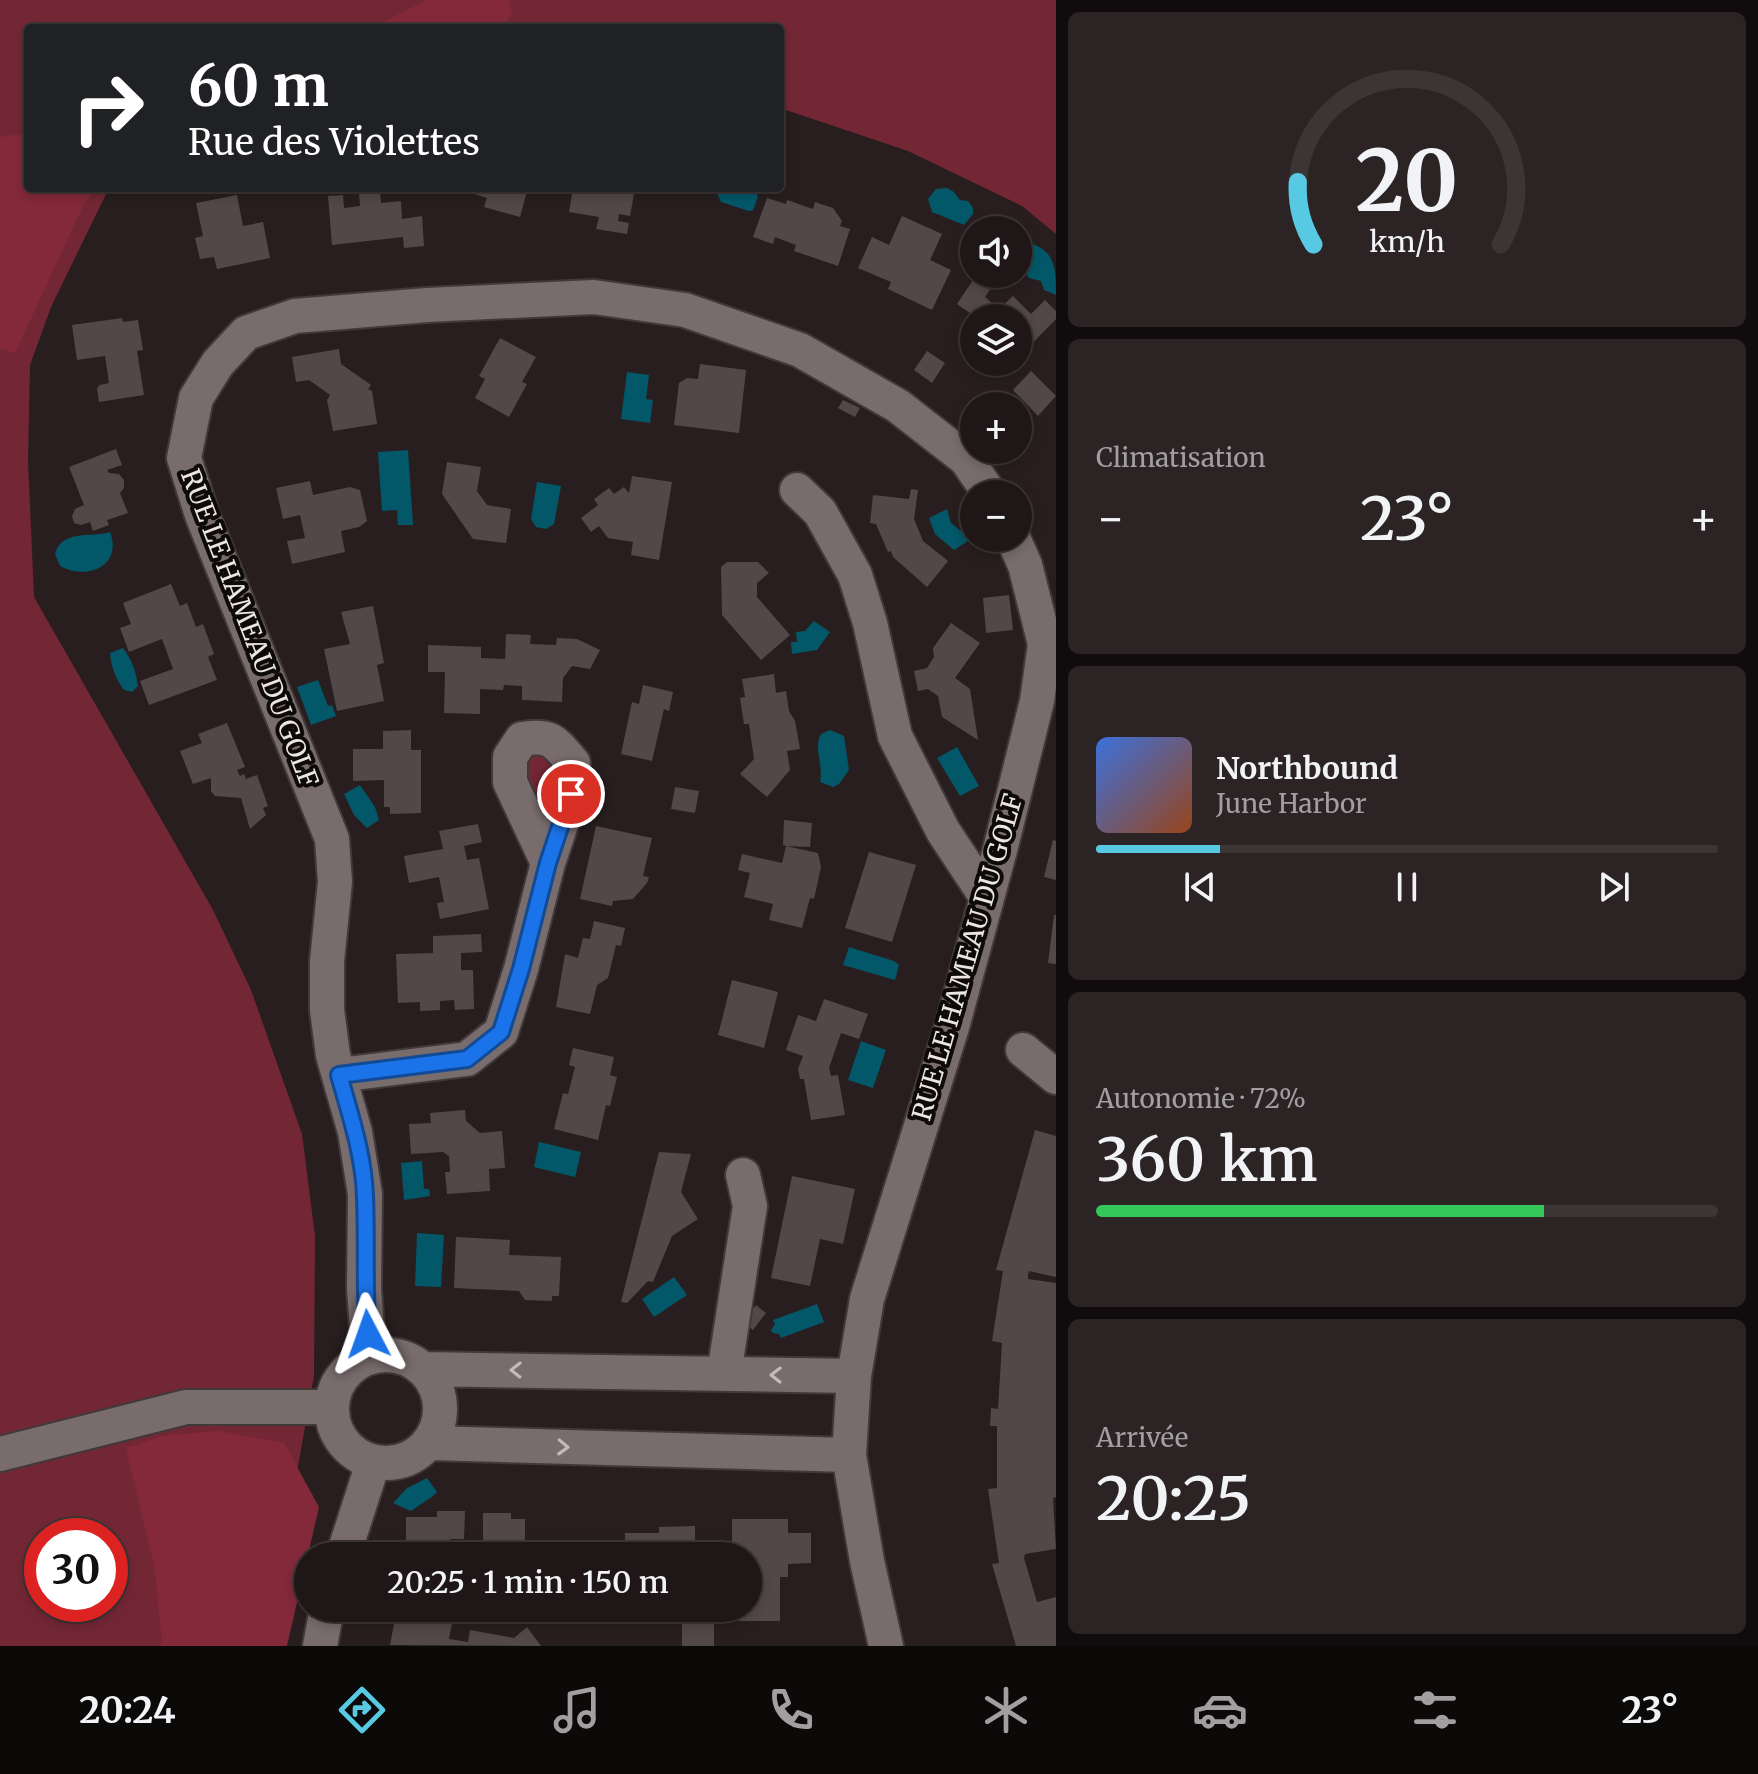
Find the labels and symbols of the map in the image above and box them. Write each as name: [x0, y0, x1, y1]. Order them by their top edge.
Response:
street label: RUE LE HAMEAU DU GOLF: [174, 464, 326, 792]
pin: [537, 760, 605, 828]
street label: RUE LE HAMEAU DU GOLF: [905, 790, 1029, 1124]
position arrow: [326, 1292, 410, 1376]
one-way arrow: [509, 1362, 522, 1379]
one-way arrow: [769, 1366, 782, 1384]
one-way arrow: [557, 1438, 570, 1456]
speed limit sign: 30: [24, 1518, 128, 1622]

